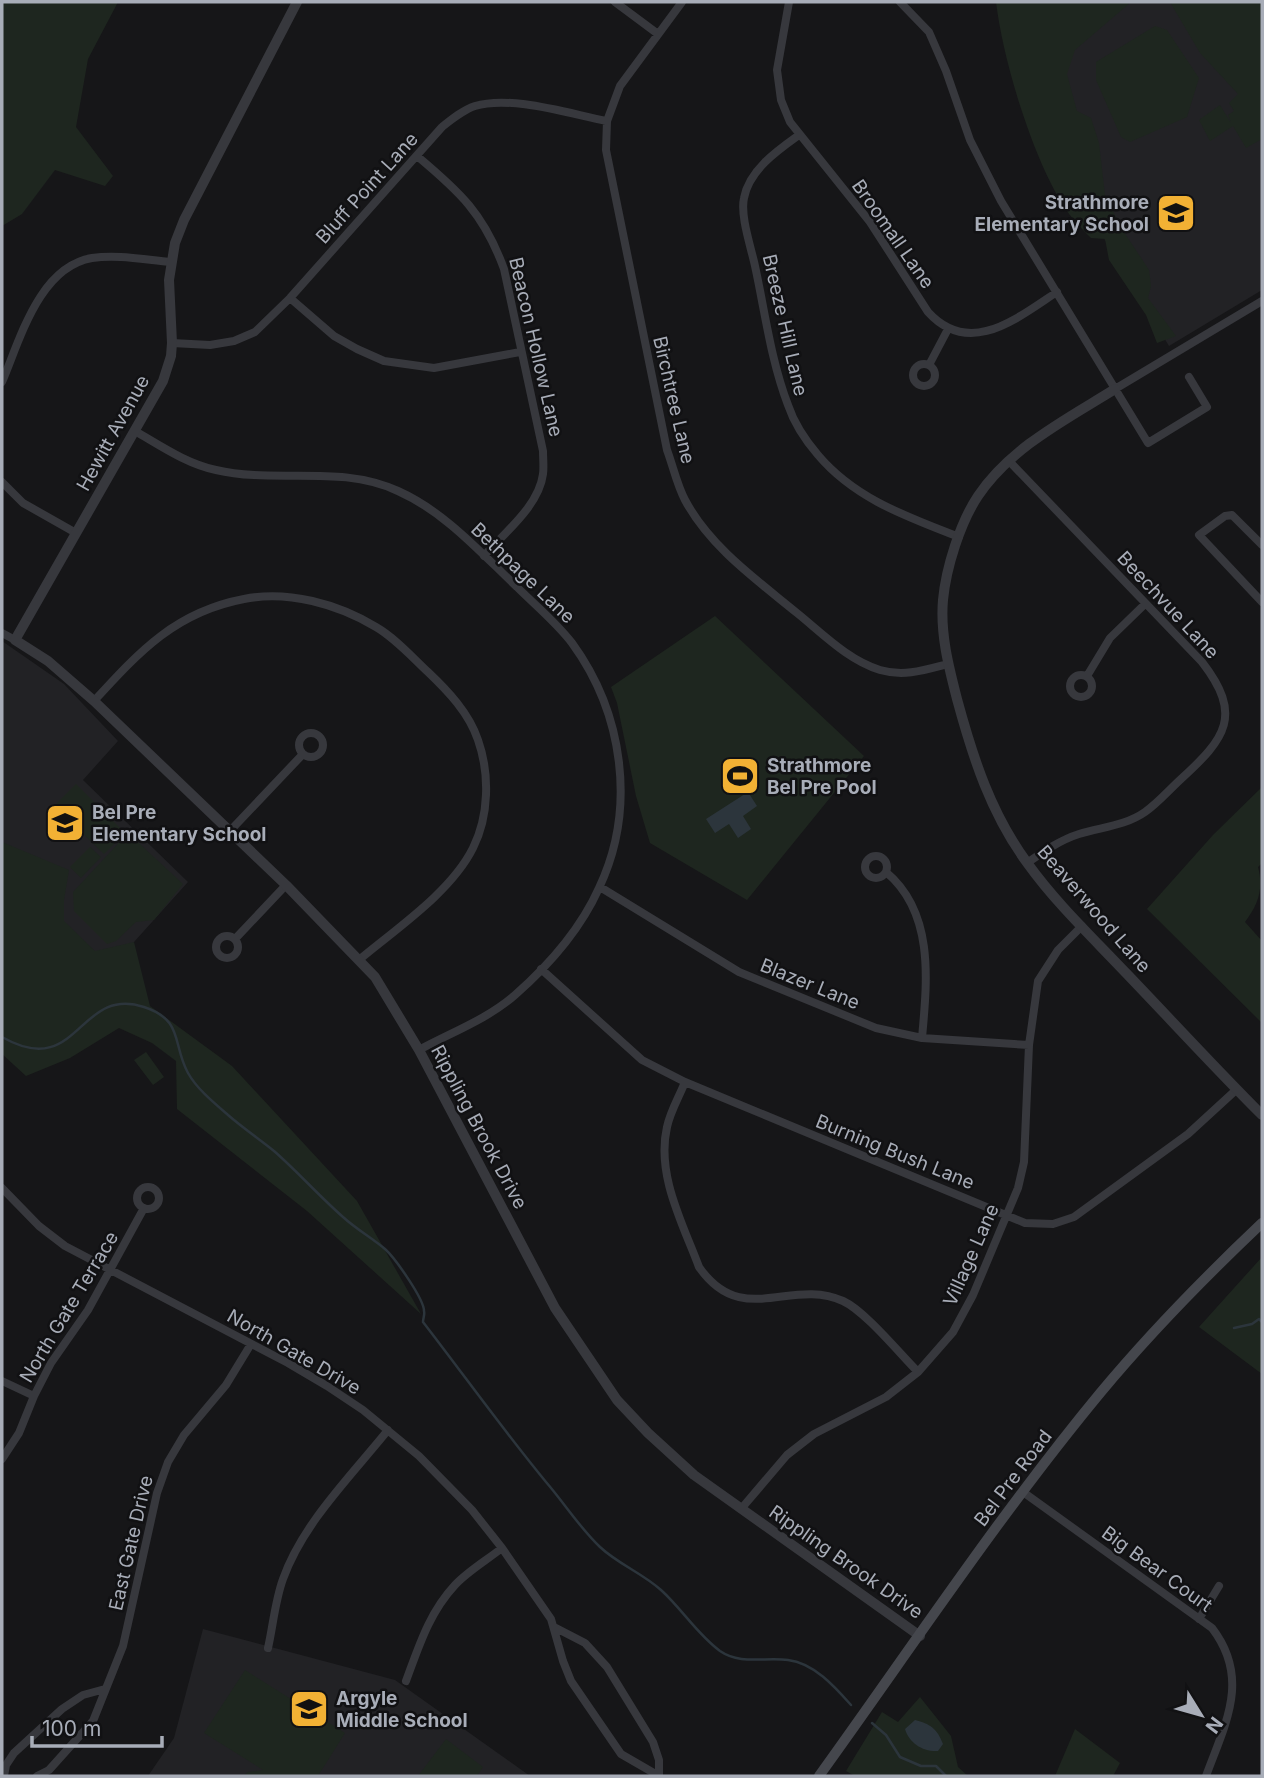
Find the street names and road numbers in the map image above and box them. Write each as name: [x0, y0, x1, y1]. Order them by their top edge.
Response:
street label: Bluff Point Lane: [311, 128, 423, 248]
street label: Broomall Lane: [847, 175, 939, 293]
street label: Breeze Hill Lane: [758, 252, 812, 398]
street label: Beacon Hollow Lane: [504, 255, 568, 439]
street label: Birchtree Lane: [648, 334, 700, 466]
street label: Hewitt Avenue: [72, 371, 154, 495]
street label: Bethpage Lane: [466, 518, 580, 628]
street label: Beechvue Lane: [1112, 547, 1224, 663]
street label: Beaverwood Lane: [1032, 841, 1156, 977]
street label: Blazer Lane: [757, 954, 863, 1014]
street label: Rippling Brook Drive: [426, 1041, 532, 1213]
street label: Burning Bush Lane: [812, 1110, 978, 1194]
street label: Village Lane: [938, 1200, 1004, 1310]
street label: North Gate Terrace: [15, 1227, 123, 1387]
street label: North Gate Drive: [223, 1304, 365, 1400]
street label: Bel Pre Road: [969, 1425, 1057, 1531]
street label: East Gate Drive: [104, 1473, 158, 1613]
street label: Rippling Brook Drive: [765, 1500, 927, 1624]
street label: Big Bear Court: [1097, 1521, 1217, 1617]

